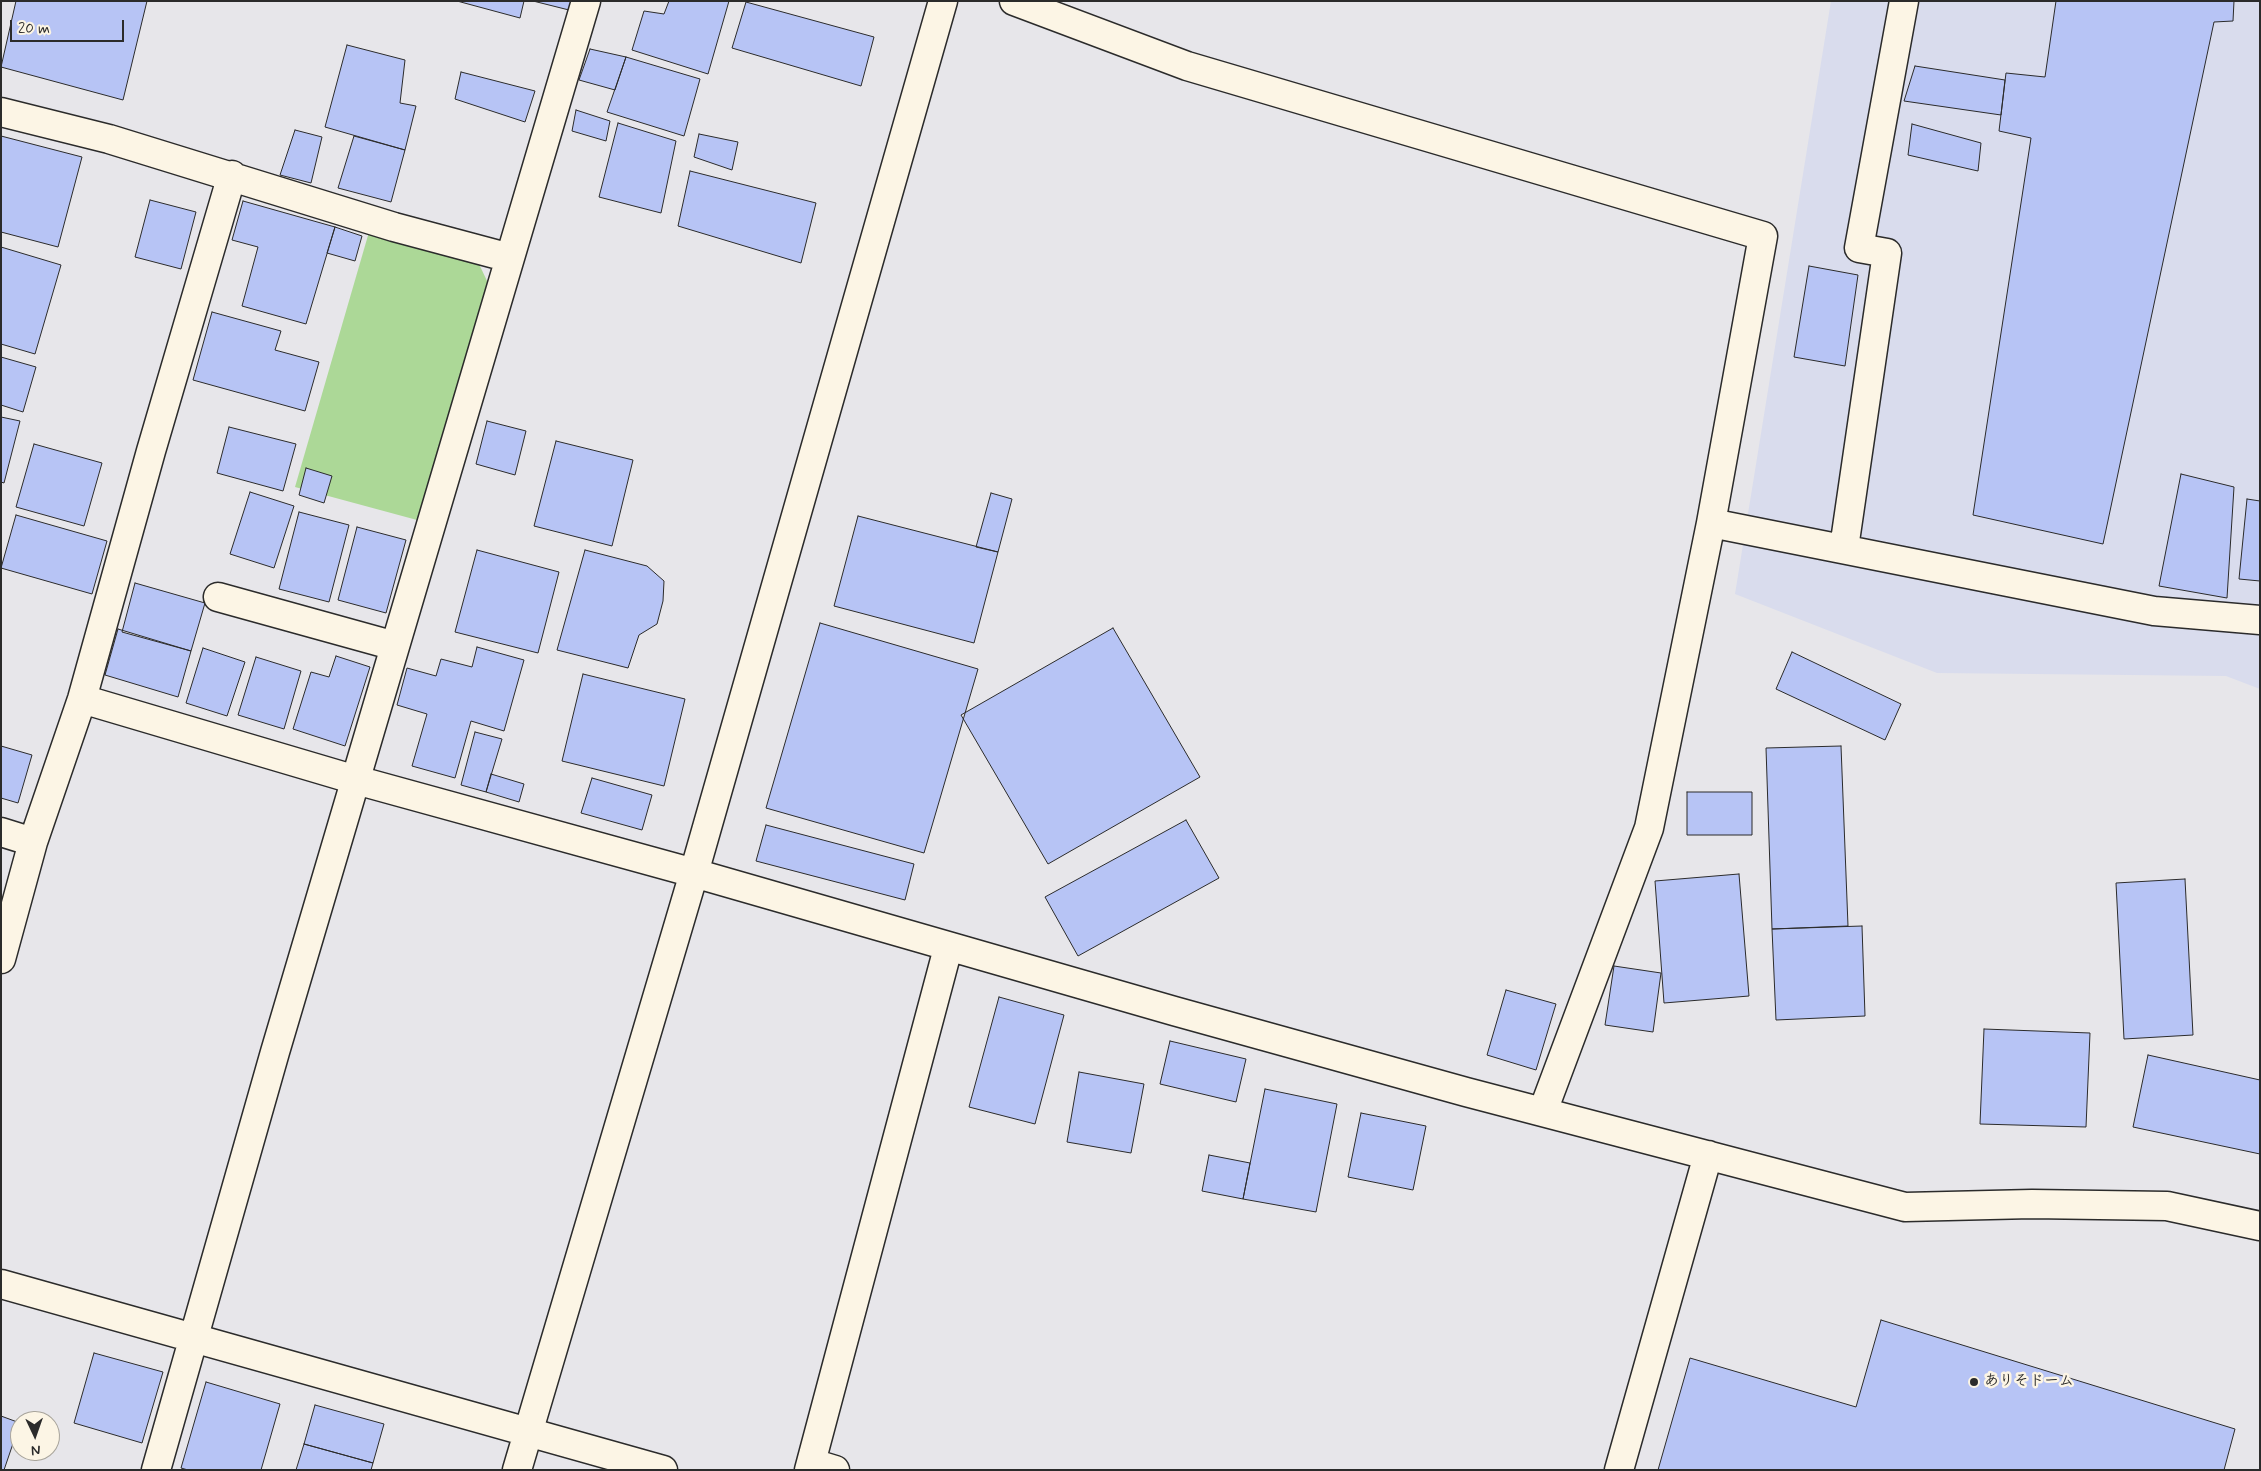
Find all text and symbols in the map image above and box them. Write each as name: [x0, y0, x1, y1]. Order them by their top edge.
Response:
scale bar: [12, 10, 126, 42]
text: 20 m: [18, 19, 50, 39]
place label: ありそドーム: [1984, 1373, 2074, 1391]
marker: ありそドーム: [1968, 1376, 1980, 1388]
north arrow: [10, 1411, 60, 1461]
text: N: [31, 1441, 41, 1459]

